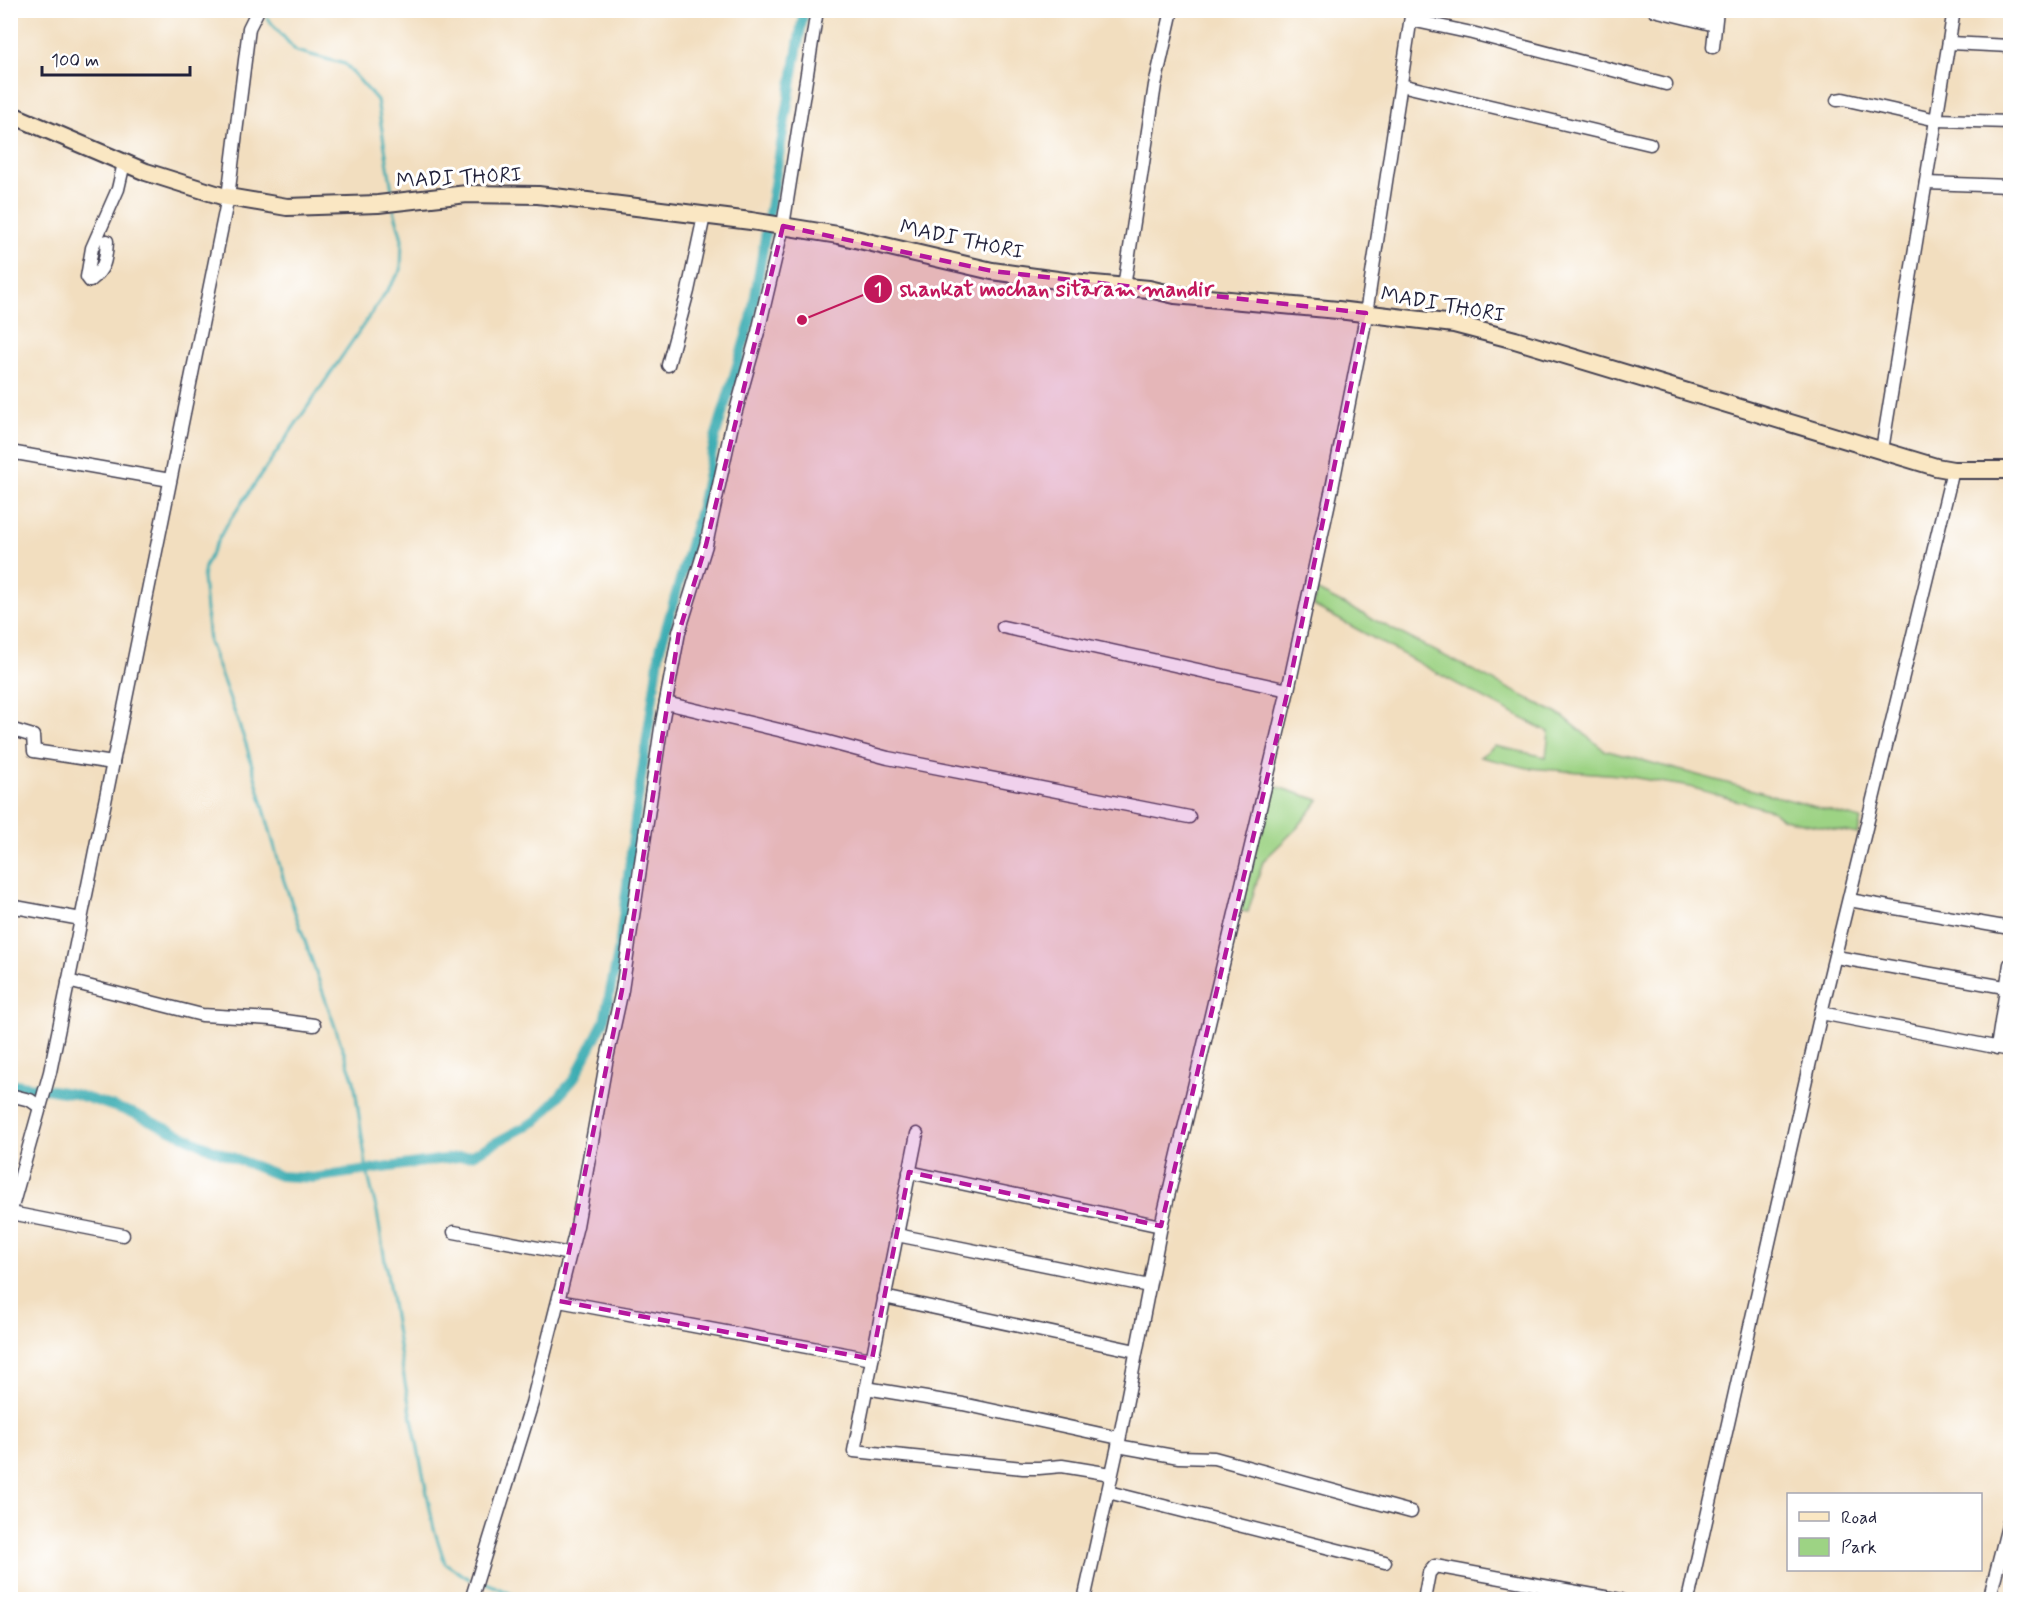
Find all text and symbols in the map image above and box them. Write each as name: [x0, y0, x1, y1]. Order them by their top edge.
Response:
scale bar: [42, 39, 190, 77]
text: 100 m: [51, 49, 99, 73]
street label: MADI THORI: [396, 161, 523, 195]
street label: MADI THORI: [897, 213, 1026, 267]
callout: shankat mochan sitaram mandir: [863, 269, 1221, 309]
text: shankat mochan sitaram mandir: [899, 276, 1215, 304]
text: 1: [874, 278, 882, 302]
street label: MADI THORI: [1379, 280, 1507, 330]
legend: [1787, 1493, 1982, 1571]
text: Road: [1841, 1506, 1877, 1530]
text: Park: [1841, 1536, 1877, 1560]

